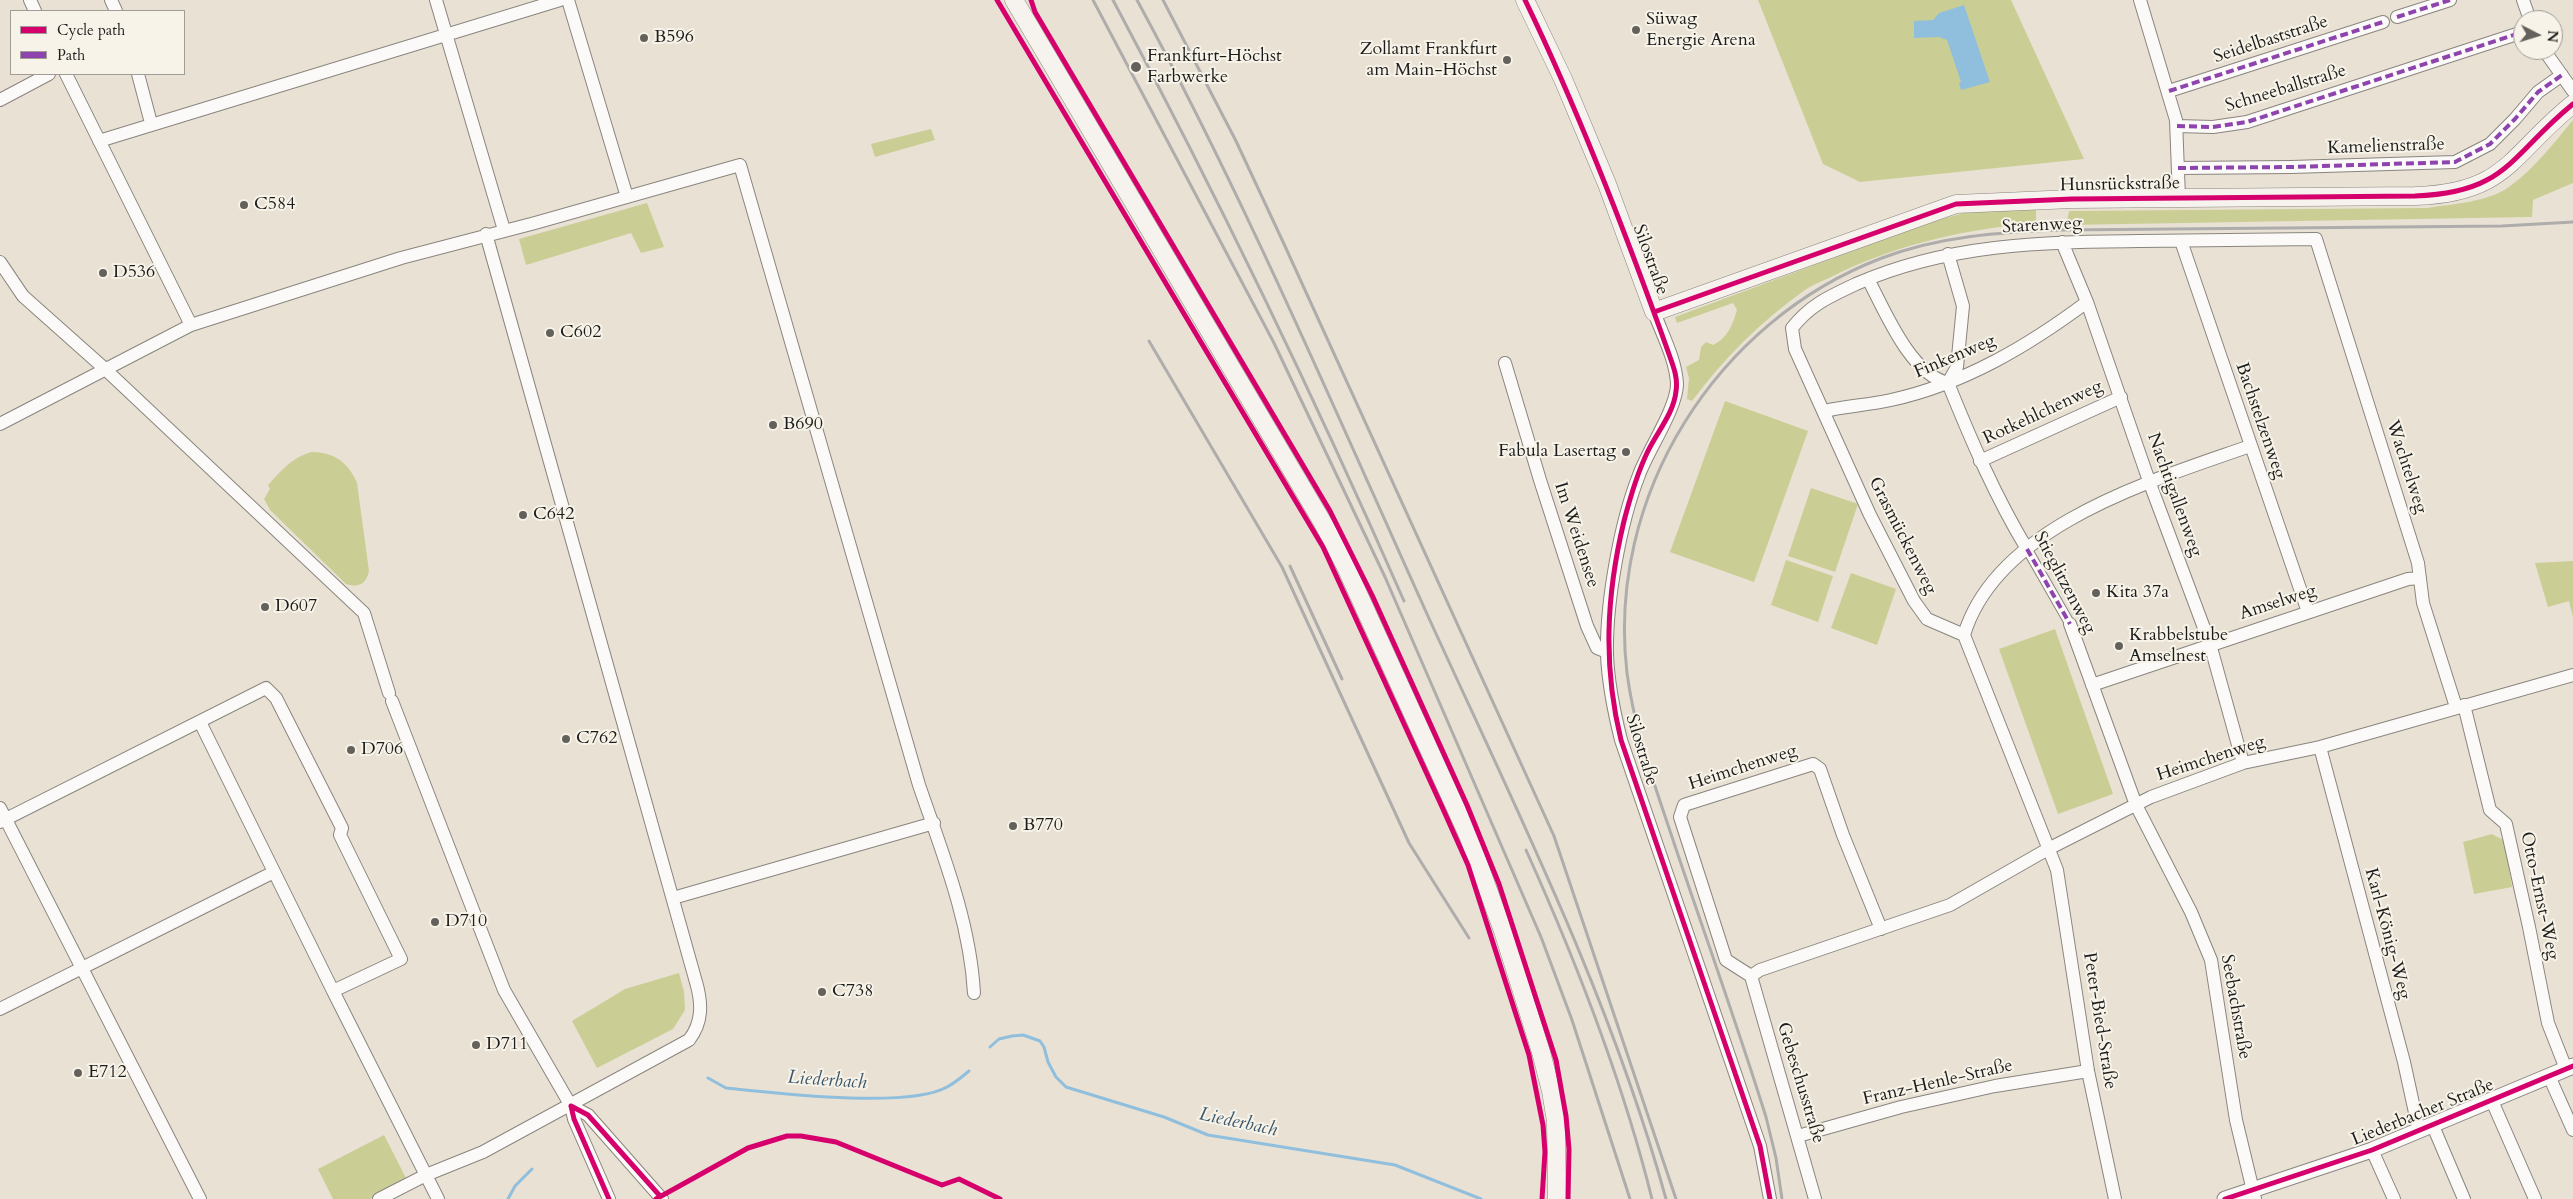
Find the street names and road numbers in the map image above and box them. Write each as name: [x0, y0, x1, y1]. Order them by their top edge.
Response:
street label: Seidelbaststraße: [2211, 11, 2331, 69]
street label: Schneeballstraße: [2223, 60, 2349, 118]
street label: Kamelienstraße: [2327, 134, 2445, 160]
street label: Hunsrückstraße: [2060, 173, 2180, 197]
street label: Starenweg: [2001, 213, 2083, 239]
street label: Silostraße: [1627, 222, 1673, 298]
street label: Finkenweg: [1911, 330, 1999, 384]
street label: Bachstelzenweg: [2230, 360, 2290, 482]
street label: Rotkehlchenweg: [1980, 376, 2106, 450]
street label: Wachtelweg: [2381, 418, 2431, 516]
street label: Nachtigallenweg: [2142, 430, 2206, 560]
street label: Grasmückenweg: [1863, 474, 1941, 598]
street label: Im Weidensee: [1549, 480, 1603, 590]
street label: Stieglitzenweg: [2028, 528, 2100, 638]
street label: Amselweg: [2237, 580, 2319, 626]
street label: Silostraße: [1620, 712, 1662, 788]
street label: Heimchenweg: [2154, 731, 2268, 787]
street label: Heimchenweg: [1686, 740, 1800, 796]
street label: Otto-Ernst-Weg: [2515, 830, 2563, 962]
street label: Karl-König-Weg: [2359, 866, 2415, 1002]
street label: Peter-Bied-Straße: [2078, 951, 2120, 1091]
street label: Seebachstraße: [2215, 953, 2255, 1061]
street label: Gebeschusstraße: [1771, 1020, 1829, 1146]
street label: Franz-Henle-Straße: [1861, 1055, 2015, 1111]
street label: Liederbacher Straße: [2349, 1075, 2497, 1151]

